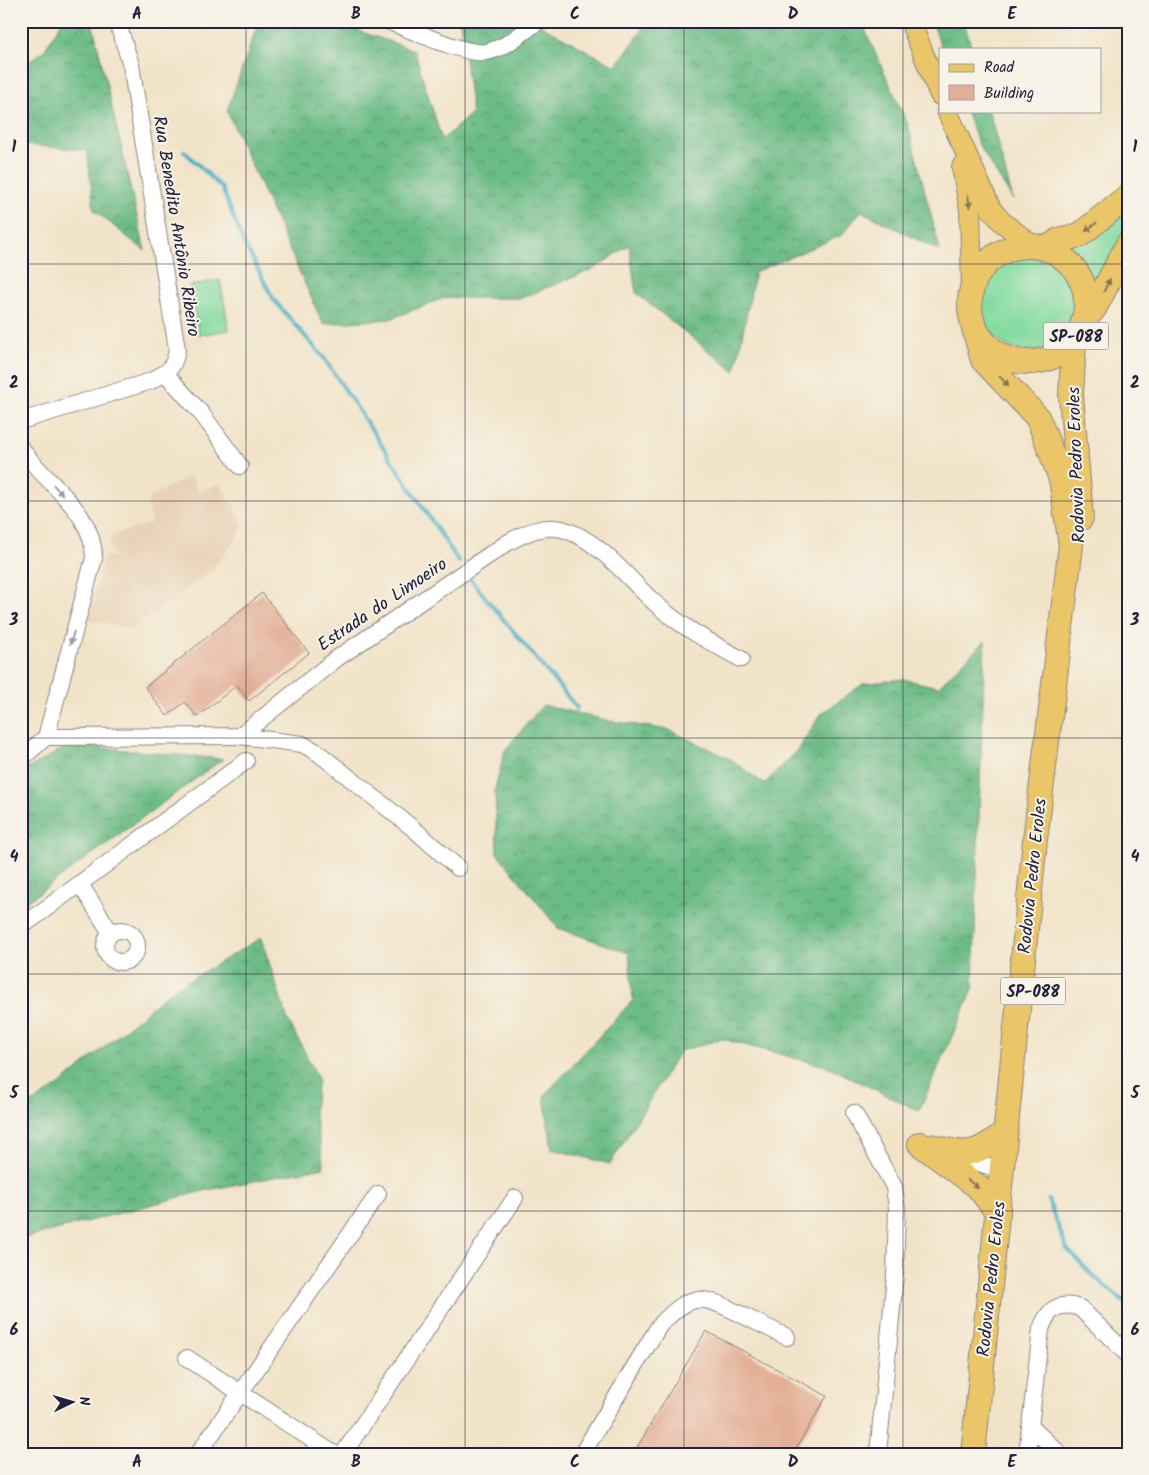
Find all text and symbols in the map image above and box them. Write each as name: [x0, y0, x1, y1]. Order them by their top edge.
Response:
text: A: [132, 2, 142, 27]
text: B: [351, 2, 361, 27]
text: C: [570, 2, 580, 27]
text: D: [788, 2, 799, 27]
text: E: [1008, 2, 1018, 27]
legend: [939, 48, 1102, 112]
text: Road: [984, 56, 1015, 80]
text: Building: [984, 82, 1034, 106]
street label: Rua Benedito Antônio Ribeiro: [144, 114, 207, 339]
text: 1: [12, 135, 17, 160]
text: 1: [1133, 135, 1138, 160]
one-way arrow: [965, 193, 973, 209]
one-way arrow: [1085, 222, 1098, 233]
one-way arrow: [1103, 277, 1111, 292]
road number: SP-088: [1044, 322, 1108, 350]
text: 2: [9, 371, 19, 396]
text: 2: [1130, 371, 1140, 396]
one-way arrow: [998, 375, 1010, 387]
street label: Rodovia Pedro Eroles: [1060, 386, 1095, 544]
one-way arrow: [52, 483, 64, 495]
street label: Estrada do Limoeiro: [312, 551, 454, 660]
text: 3: [9, 608, 19, 633]
text: 3: [1130, 608, 1140, 633]
one-way arrow: [68, 630, 76, 645]
street label: Rodovia Pedro Eroles: [1011, 797, 1056, 955]
text: 4: [10, 845, 19, 870]
text: 4: [1131, 845, 1140, 870]
road number: SP-088: [1000, 978, 1066, 1004]
text: 5: [9, 1081, 20, 1106]
text: 5: [1130, 1081, 1141, 1106]
one-way arrow: [966, 1178, 979, 1189]
street label: Rodovia Pedro Eroles: [970, 1200, 1015, 1358]
text: 6: [10, 1318, 19, 1343]
text: 6: [1131, 1318, 1140, 1343]
north arrow: [48, 1378, 98, 1428]
text: N: [73, 1396, 95, 1406]
text: A: [132, 1450, 142, 1475]
text: B: [351, 1450, 361, 1475]
text: C: [570, 1450, 580, 1475]
text: D: [788, 1450, 799, 1475]
text: E: [1008, 1450, 1018, 1475]

